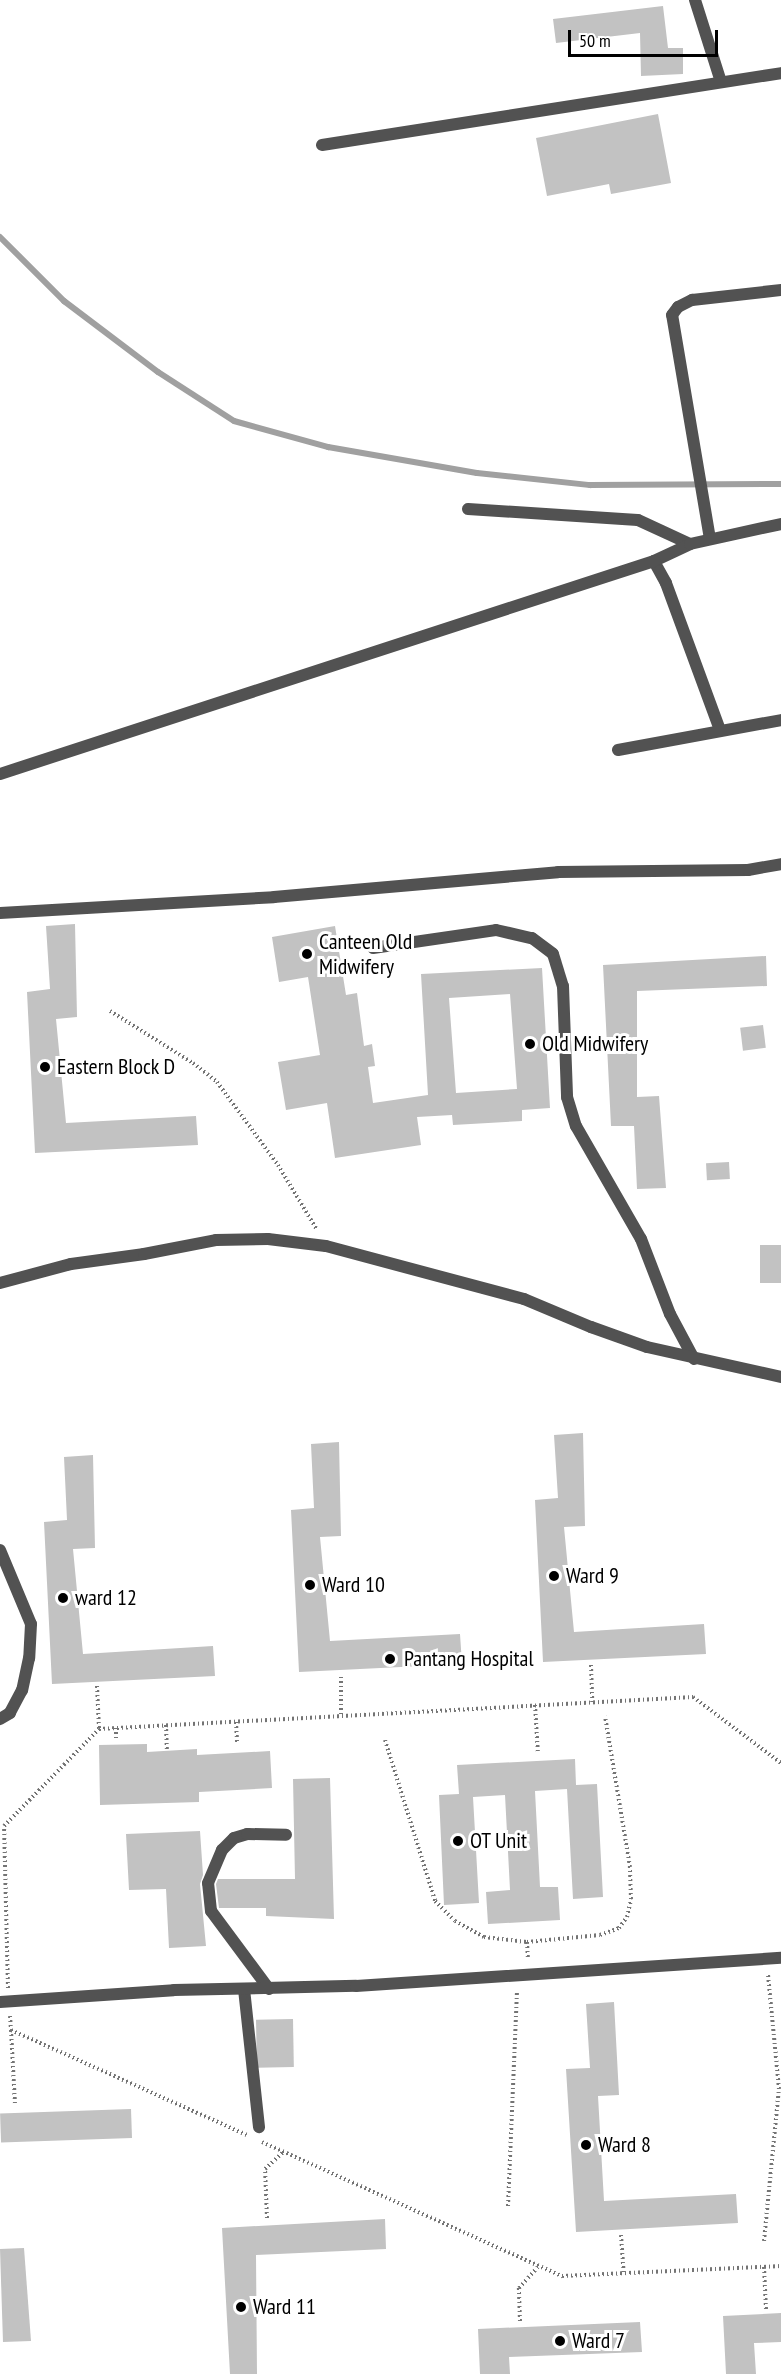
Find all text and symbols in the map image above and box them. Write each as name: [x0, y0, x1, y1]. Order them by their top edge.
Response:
scale bar: [571, 18, 721, 56]
text: 50 m: [579, 29, 611, 52]
place label: Canteen Old Midwifery: [319, 928, 412, 980]
marker: Canteen Old Midwifery: [300, 947, 314, 961]
place label: Old Midwifery: [542, 1031, 648, 1057]
marker: Old Midwifery: [523, 1037, 537, 1051]
place label: Eastern Block D: [57, 1054, 176, 1080]
marker: Eastern Block D: [38, 1060, 52, 1074]
place label: Ward 9: [566, 1563, 619, 1589]
marker: Ward 9: [547, 1569, 561, 1583]
place label: Ward 10: [322, 1572, 385, 1598]
marker: Ward 10: [303, 1578, 317, 1592]
place label: ward 12: [75, 1585, 137, 1611]
marker: ward 12: [56, 1591, 70, 1605]
place label: Pantang Hospital: [404, 1646, 534, 1672]
marker: Pantang Hospital: [381, 1650, 399, 1668]
place label: OT Unit: [470, 1828, 528, 1854]
marker: OT Unit: [451, 1834, 465, 1848]
place label: Ward 8: [598, 2132, 651, 2158]
marker: Ward 8: [579, 2138, 593, 2152]
place label: Ward 11: [253, 2294, 316, 2320]
marker: Ward 11: [234, 2300, 248, 2314]
place label: Ward 7: [572, 2328, 625, 2354]
marker: Ward 7: [553, 2334, 567, 2348]

